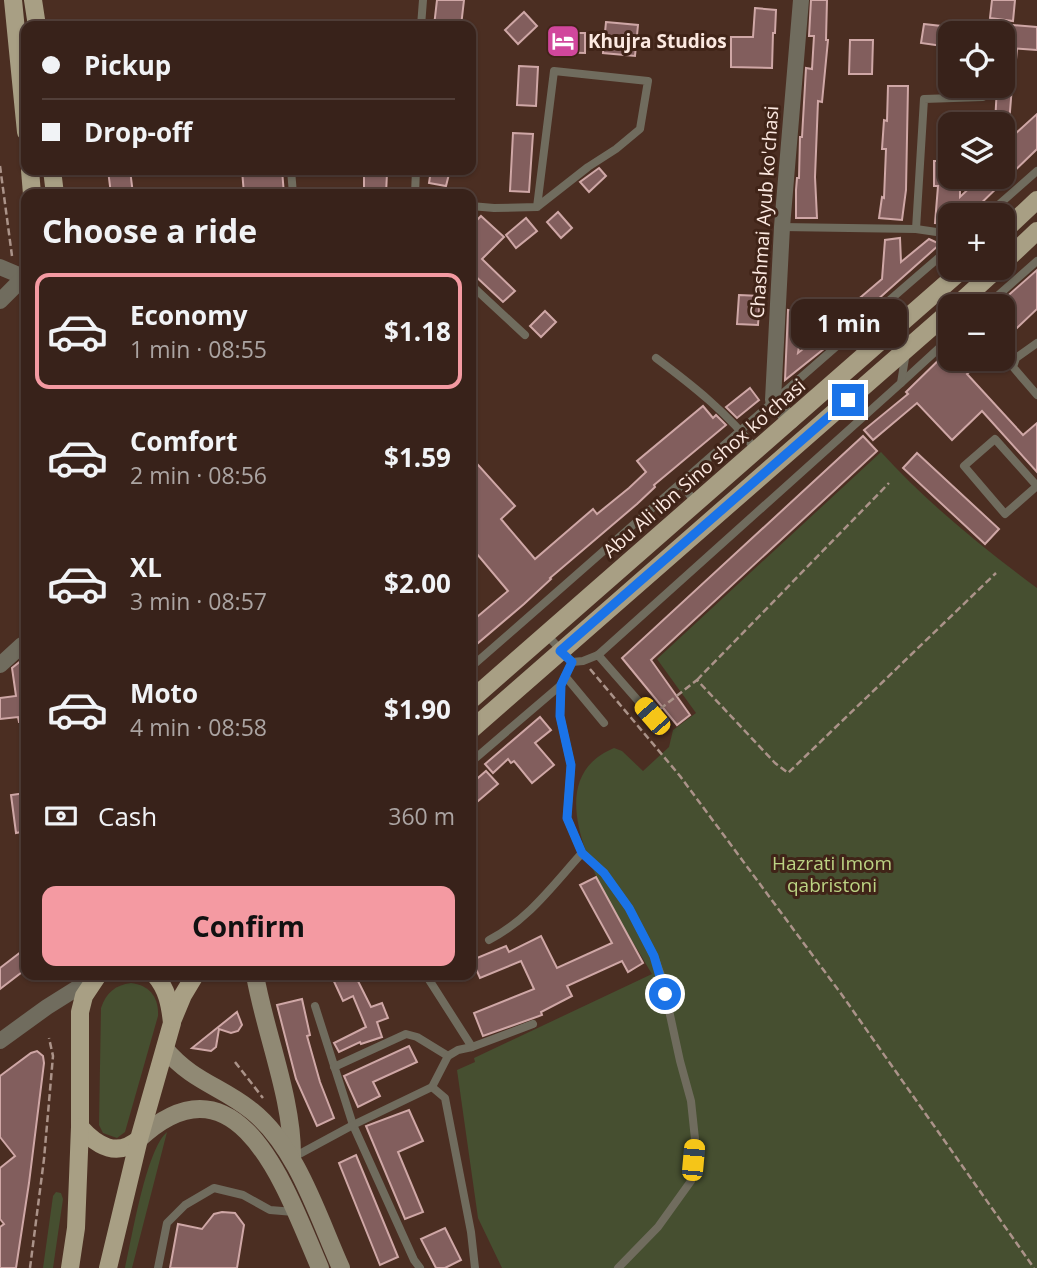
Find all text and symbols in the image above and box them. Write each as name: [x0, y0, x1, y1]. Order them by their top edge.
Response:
map controls: [938, 21, 1015, 371]
button: locate: [938, 21, 1015, 98]
hotel icon: Khujra Studios: [544, 22, 582, 60]
place label: Khujra Studios: [588, 28, 727, 54]
text: Pickup: [84, 47, 171, 83]
street label: Chashmai Ayub ko'chasi: [744, 105, 784, 319]
button: layers: [938, 112, 1015, 189]
text: Drop-off: [84, 114, 192, 150]
button: +: [938, 203, 1015, 280]
text: Choose a ride: [42, 209, 257, 252]
button: −: [938, 294, 1015, 371]
text: Economy: [130, 297, 248, 333]
callout: 1 min: [790, 298, 906, 348]
icon: car: [46, 300, 109, 363]
text: 1 min: [817, 307, 881, 339]
text: $1.18: [384, 313, 451, 349]
text: 1 min · 08:55: [130, 333, 267, 365]
street label: Abu Ali ibn Sino shox ko'chasi: [597, 373, 811, 563]
route end: [832, 384, 864, 416]
text: Comfort: [130, 423, 237, 459]
icon: car: [46, 426, 109, 489]
text: $1.59: [384, 439, 451, 475]
text: 2 min · 08:56: [130, 459, 267, 491]
text: XL: [130, 549, 162, 585]
icon: car: [46, 552, 109, 615]
text: $2.00: [384, 565, 451, 601]
text: 3 min · 08:57: [130, 585, 267, 617]
text: Moto: [130, 675, 198, 711]
icon: car: [46, 678, 109, 741]
text: $1.90: [384, 691, 451, 727]
car: [631, 693, 674, 739]
text: 4 min · 08:58: [130, 711, 267, 743]
icon: cash: [42, 797, 80, 835]
text: Cash: [98, 798, 157, 834]
text: 360 m: [388, 800, 455, 832]
park label: Hazrati Imom qabristoni: [772, 850, 892, 898]
button: Confirm: [42, 886, 455, 966]
route start: [649, 978, 681, 1010]
car: [681, 1138, 706, 1182]

